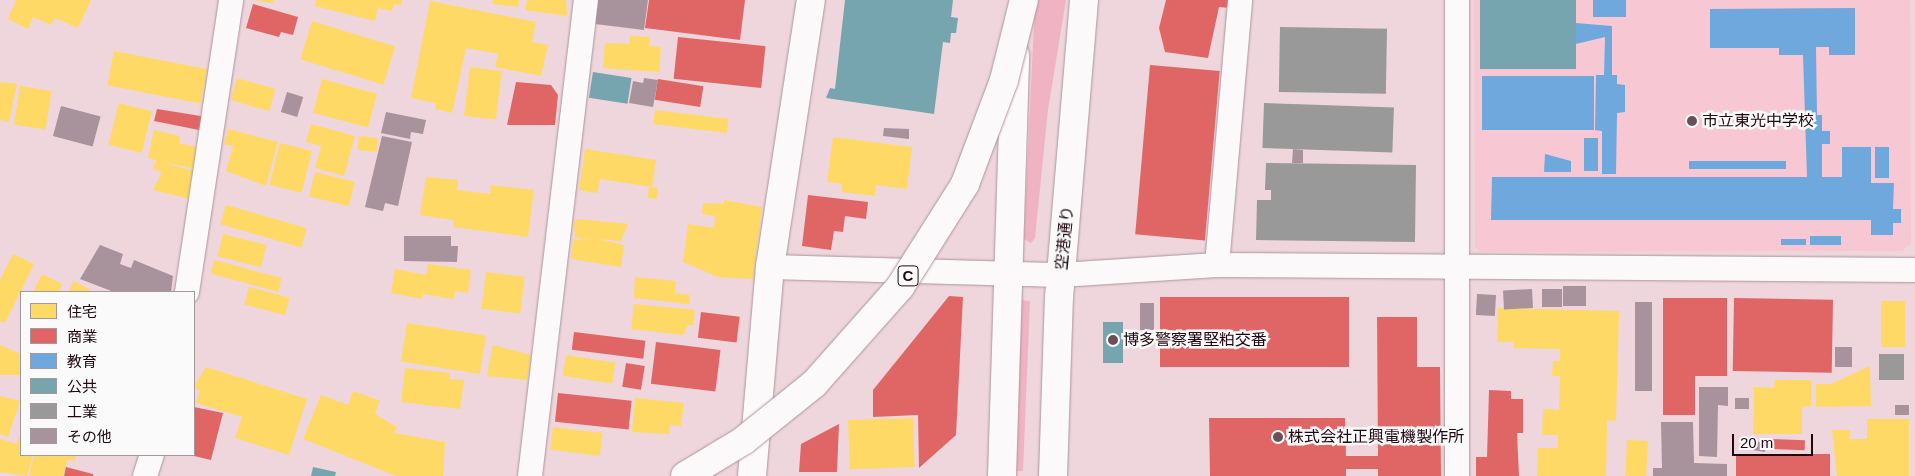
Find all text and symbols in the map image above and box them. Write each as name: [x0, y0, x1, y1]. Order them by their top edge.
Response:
place label: 市立東光中学校: [1702, 111, 1814, 131]
marker: 市立東光中学校: [1686, 115, 1698, 127]
street label: 空港通り: [1052, 205, 1078, 271]
road number: C: [897, 264, 919, 288]
legend: [20, 291, 195, 456]
text: 住宅: [67, 303, 97, 320]
text: 商業: [67, 328, 97, 345]
place label: 博多警察署堅粕交番: [1123, 330, 1267, 350]
marker: 博多警察署堅粕交番: [1107, 334, 1119, 346]
text: 教育: [67, 353, 97, 370]
text: 公共: [67, 378, 97, 395]
text: 工業: [67, 403, 97, 420]
scale bar: [1735, 424, 1816, 456]
place label: 株式会社正興電機製作所: [1288, 427, 1464, 447]
text: その他: [67, 428, 112, 445]
marker: 株式会社正興電機製作所: [1272, 431, 1284, 443]
text: 20 m: [1740, 434, 1773, 451]

